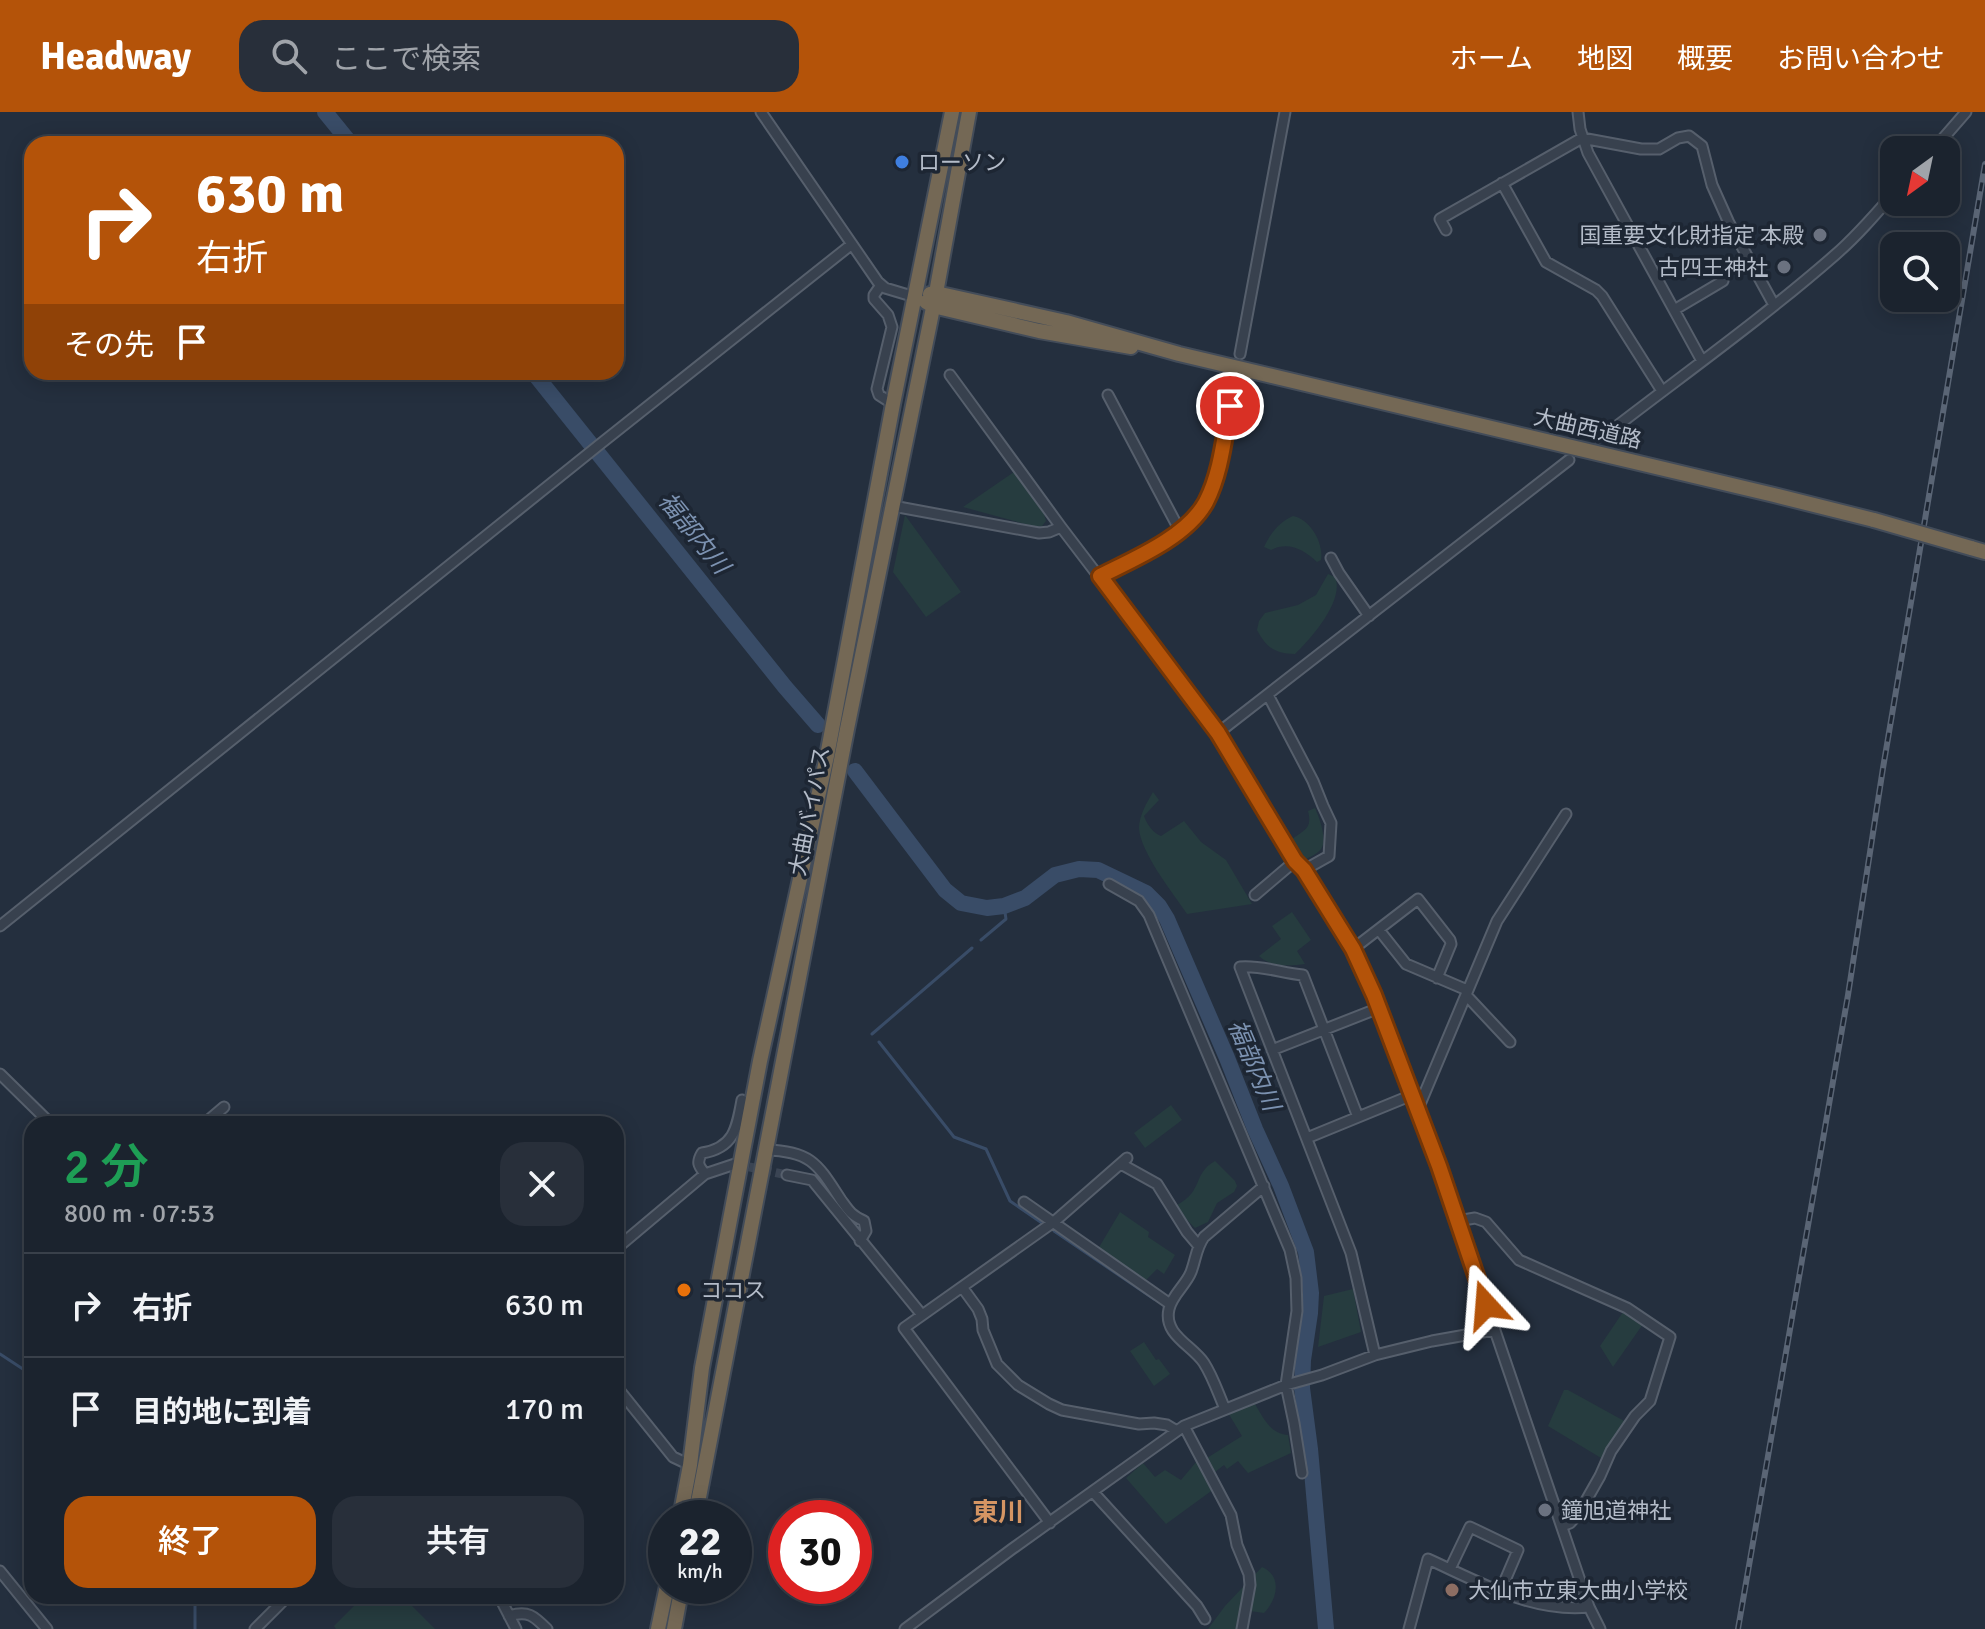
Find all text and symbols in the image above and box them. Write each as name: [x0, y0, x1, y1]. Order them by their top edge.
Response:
search box: [239, 20, 799, 92]
text: Headway: [40, 33, 191, 80]
icon: search: [267, 34, 311, 78]
text: ここで検索: [331, 41, 481, 78]
text: ホーム: [1450, 42, 1533, 76]
text: 地図: [1577, 42, 1633, 76]
text: 概要: [1677, 42, 1733, 76]
text: お問い合わせ: [1777, 42, 1945, 76]
north arrow: [1880, 136, 1960, 216]
map controls: [1880, 136, 1960, 312]
place label: ローソン: [918, 149, 1006, 176]
marker: ローソン: [893, 153, 911, 171]
text: 630 m: [196, 159, 344, 228]
icon: right: [64, 168, 168, 272]
place label: 国重要文化財指定 本殿: [1579, 222, 1804, 249]
marker: 国重要文化財指定 本殿: [1811, 226, 1829, 244]
button: search: [1880, 232, 1960, 312]
text: 右折: [196, 236, 268, 281]
place label: 古四王神社: [1658, 254, 1768, 281]
marker: 古四王神社: [1775, 258, 1793, 276]
icon: arrive: [170, 320, 214, 364]
text: その先: [64, 327, 154, 364]
pin: [1196, 372, 1264, 440]
icon: arrive: [1208, 384, 1252, 428]
street label: 大曲西道路: [1531, 403, 1645, 454]
water label: 福部内川: [652, 486, 738, 582]
street label: 大曲バイパス: [784, 744, 835, 878]
water label: 福部内川: [1221, 1015, 1288, 1118]
text: 2 分: [64, 1138, 148, 1197]
button: close: [500, 1142, 584, 1226]
text: 800 m · 07:53: [64, 1198, 215, 1230]
position arrow: [1444, 1263, 1528, 1347]
place label: ココス: [700, 1277, 766, 1304]
marker: ココス: [675, 1281, 693, 1299]
icon: right: [64, 1283, 108, 1327]
text: 630 m: [505, 1287, 584, 1324]
text: 右折: [132, 1290, 192, 1327]
icon: arrive: [64, 1387, 108, 1431]
text: 170 m: [505, 1391, 584, 1428]
text: 目的地に到着: [132, 1394, 312, 1431]
button: 終了: [64, 1496, 316, 1588]
button: 共有: [332, 1496, 584, 1588]
district label: 東川: [972, 1497, 1024, 1529]
place label: 鐘旭道神社: [1561, 1497, 1671, 1524]
speed limit sign: 30: [768, 1500, 872, 1604]
marker: 鐘旭道神社: [1536, 1501, 1554, 1519]
text: 22: [678, 1517, 722, 1567]
text: km/h: [677, 1559, 723, 1584]
place label: 大仙市立東大曲小学校: [1468, 1577, 1688, 1604]
marker: 大仙市立東大曲小学校: [1443, 1581, 1461, 1599]

